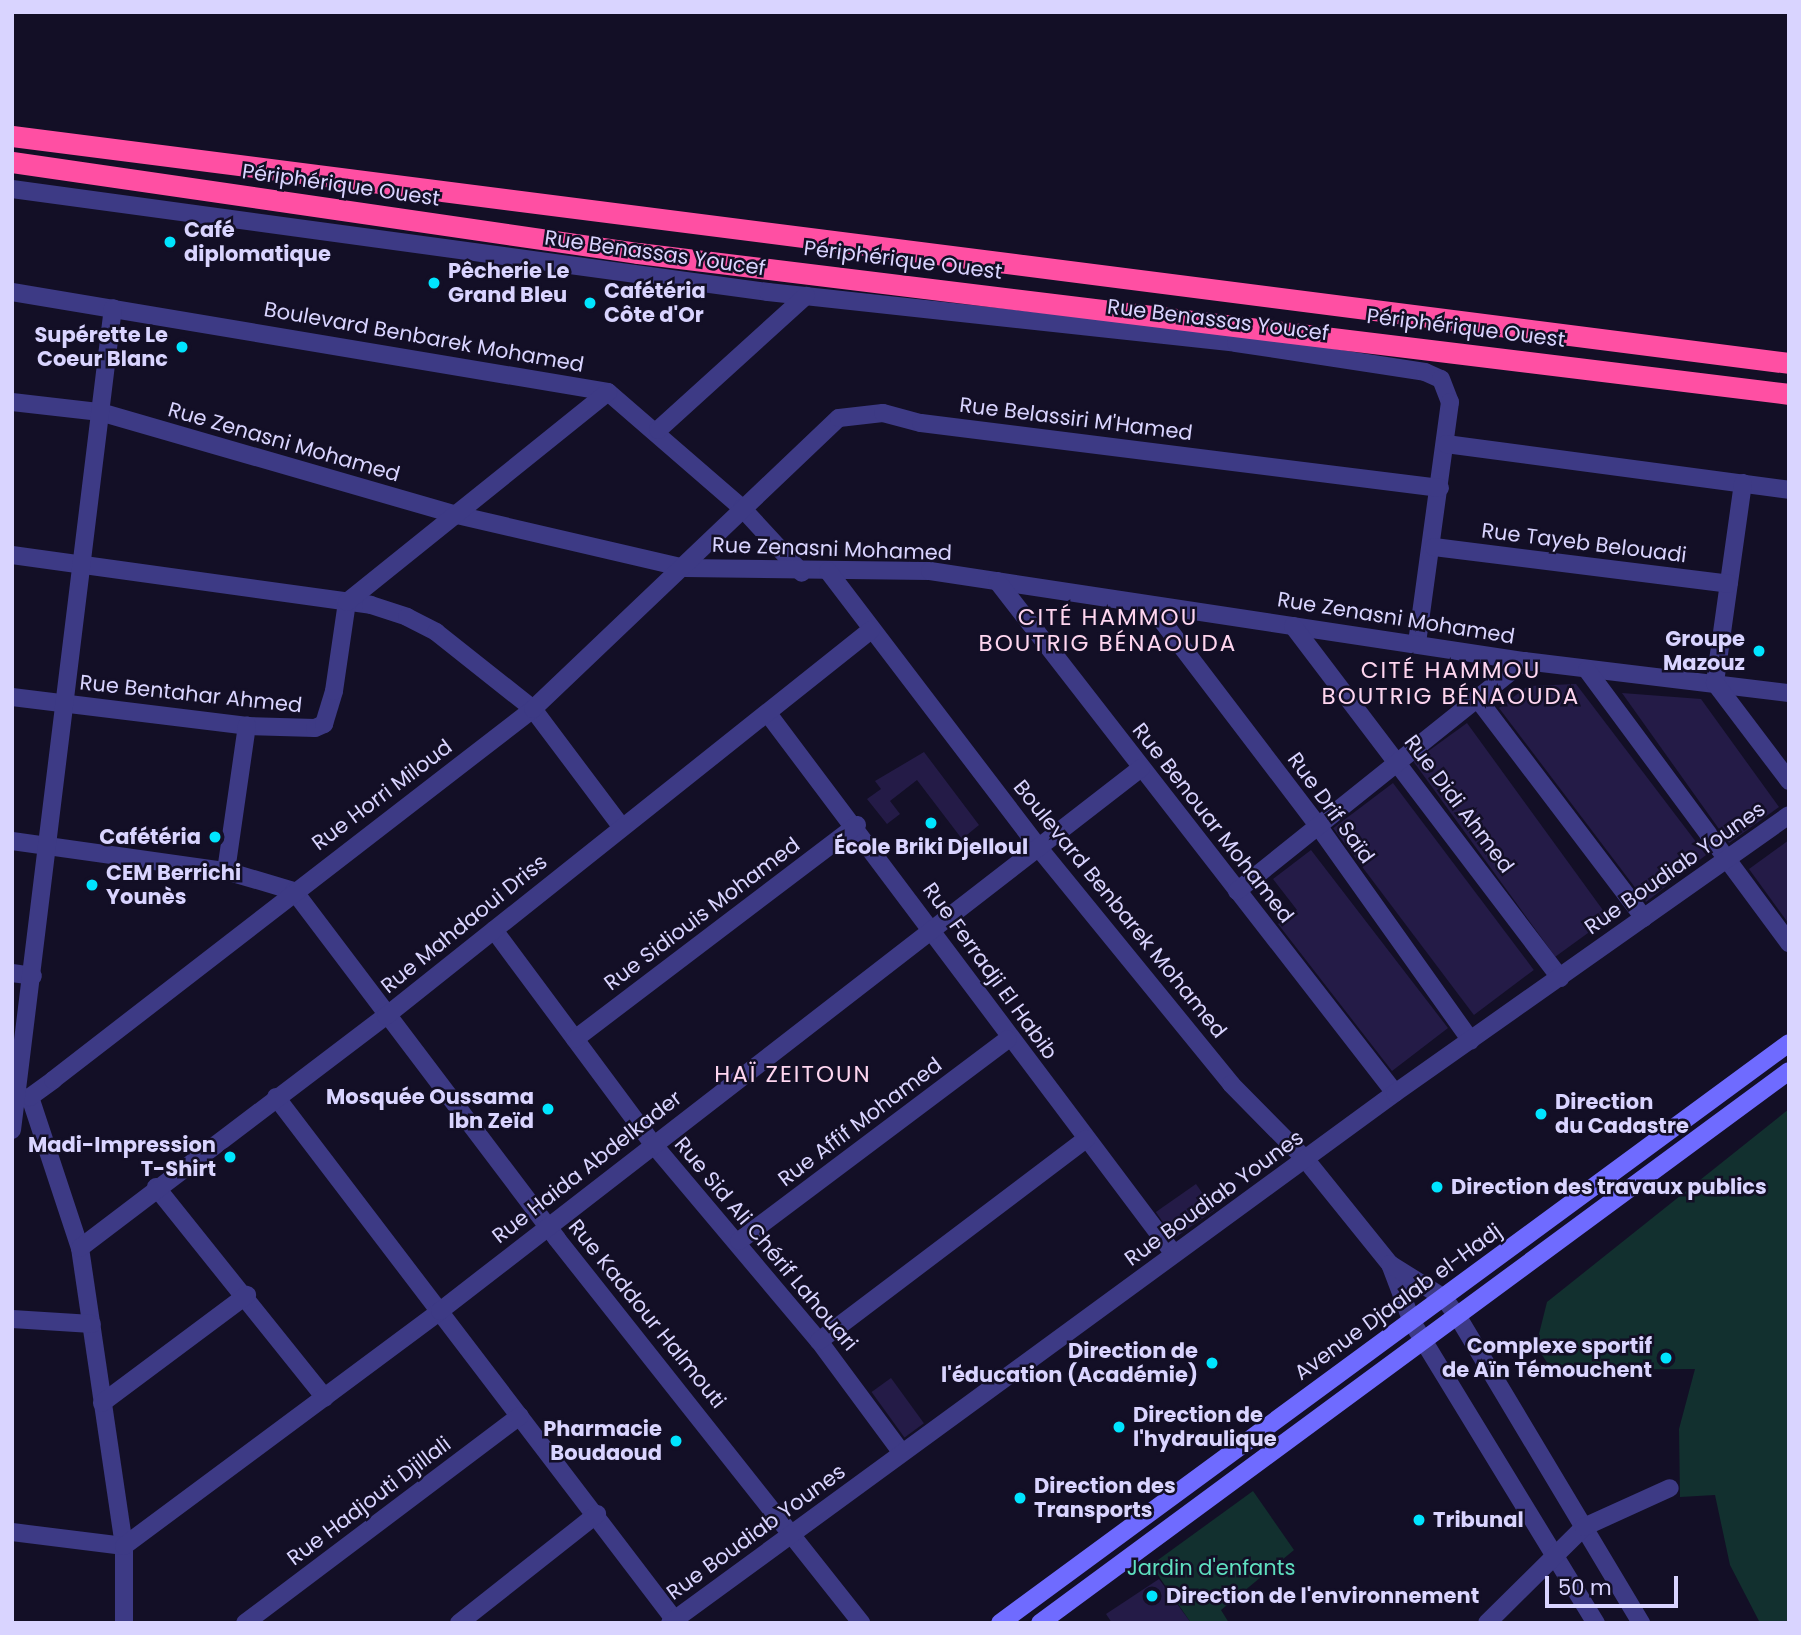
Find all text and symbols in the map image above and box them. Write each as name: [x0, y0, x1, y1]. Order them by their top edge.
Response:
street label: Périphérique Ouest: [240, 159, 442, 211]
place label: Café diplomatique: [184, 217, 331, 267]
street label: Rue Benassas Youcef: [543, 225, 767, 281]
marker: Café diplomatique: [162, 234, 178, 250]
street label: Périphérique Ouest: [802, 235, 1004, 285]
place label: Pêcherie Le Grand Bleu: [448, 258, 569, 308]
marker: Pêcherie Le Grand Bleu: [426, 275, 442, 291]
place label: Cafétéria Côte d'Or: [604, 278, 706, 328]
street label: Rue Benassas Youcef: [1106, 294, 1330, 346]
marker: Cafétéria Côte d'Or: [582, 295, 598, 311]
street label: Boulevard Benbarek Mohamed: [262, 296, 586, 378]
street label: Périphérique Ouest: [1365, 303, 1567, 353]
place label: Supérette Le Coeur Blanc: [34, 322, 168, 372]
marker: Supérette Le Coeur Blanc: [174, 339, 190, 355]
street label: Rue Belassiri M'Hamed: [958, 392, 1194, 446]
street label: Rue Zenasni Mohamed: [165, 397, 403, 487]
street label: Rue Tayeb Belouadi: [1480, 518, 1688, 568]
street label: Rue Zenasni Mohamed: [712, 532, 952, 566]
street label: Rue Zenasni Mohamed: [1275, 587, 1517, 649]
district label: CITÉ HAMMOU BOUTRIG BÉNAOUDA: [981, 603, 1235, 657]
place label: Groupe Mazouz: [1663, 626, 1745, 676]
marker: Groupe Mazouz: [1751, 643, 1767, 659]
district label: CITÉ HAMMOU BOUTRIG BÉNAOUDA: [1324, 656, 1578, 710]
street label: Rue Bentahar Ahmed: [79, 670, 303, 718]
street label: Rue Benouar Mohamed: [1127, 718, 1299, 928]
street label: Rue Didi Ahmed: [1399, 730, 1519, 878]
street label: Rue Horri Miloud: [307, 734, 457, 856]
street label: Rue Drif Saïd: [1282, 748, 1380, 868]
street label: Boulevard Benbarek Mohamed: [1008, 775, 1232, 1043]
street label: Rue Boudiab Younes: [1580, 796, 1770, 940]
marker: École Briki Djelloul: [923, 815, 939, 831]
place label: Cafétéria: [99, 824, 201, 850]
marker: Cafétéria: [207, 829, 223, 845]
street label: Rue Sidiouis Mohamed: [599, 832, 805, 996]
place label: École Briki Djelloul: [834, 834, 1028, 860]
street label: Rue Mahdaoui Driss: [376, 849, 552, 999]
place label: CEM Berrichi Younès: [106, 860, 241, 910]
marker: CEM Berrichi Younès: [84, 877, 100, 893]
street label: Rue Ferradji El Habib: [917, 878, 1063, 1064]
street label: Rue Affif Mohamed: [773, 1052, 947, 1192]
district label: HAÏ ZEITOUN: [716, 1060, 870, 1088]
place label: Mosquée Oussama Ibn Zeïd: [326, 1084, 534, 1134]
street label: Rue Haida Abdelkader: [487, 1085, 687, 1249]
place label: Direction du Cadastre: [1555, 1089, 1689, 1139]
marker: Mosquée Oussama Ibn Zeïd: [540, 1101, 556, 1117]
marker: Direction du Cadastre: [1533, 1106, 1549, 1122]
street label: Rue Boudiab Younes: [1120, 1125, 1308, 1271]
place label: Madi-Impression T-Shirt: [28, 1132, 216, 1182]
street label: Rue Sid Ali Chérif Lahouari: [669, 1132, 863, 1356]
marker: Madi-Impression T-Shirt: [222, 1149, 238, 1165]
place label: Direction des travaux publics: [1451, 1174, 1767, 1200]
marker: Direction des travaux publics: [1429, 1179, 1445, 1195]
street label: Rue Kaddour Halmouti: [563, 1215, 731, 1413]
street label: Avenue Djaalab el-Hadj: [1289, 1218, 1507, 1386]
place label: Complexe sportif de Aïn Témouchent: [1442, 1333, 1652, 1383]
place label: Direction de l'éducation (Académie): [941, 1338, 1198, 1388]
marker: Complexe sportif de Aïn Témouchent: [1658, 1350, 1674, 1366]
marker: Direction de l'éducation (Académie): [1204, 1355, 1220, 1371]
place label: Direction de l'hydraulique: [1133, 1402, 1277, 1452]
place label: Pharmacie Boudaoud: [543, 1416, 662, 1466]
marker: Direction de l'hydraulique: [1111, 1419, 1127, 1435]
street label: Rue Hadjouti Djillali: [282, 1431, 456, 1571]
marker: Pharmacie Boudaoud: [668, 1433, 684, 1449]
street label: Rue Boudiab Younes: [662, 1459, 850, 1605]
place label: Direction des Transports: [1034, 1473, 1176, 1523]
marker: Direction des Transports: [1012, 1490, 1028, 1506]
place label: Tribunal: [1433, 1507, 1524, 1533]
marker: Tribunal: [1411, 1512, 1427, 1528]
park label: Jardin d'enfants: [1127, 1555, 1295, 1581]
scale bar: [1549, 1562, 1682, 1606]
text: 50 m: [1558, 1573, 1612, 1602]
place label: Direction de l'environnement: [1166, 1583, 1479, 1609]
marker: Direction de l'environnement: [1144, 1588, 1160, 1604]

